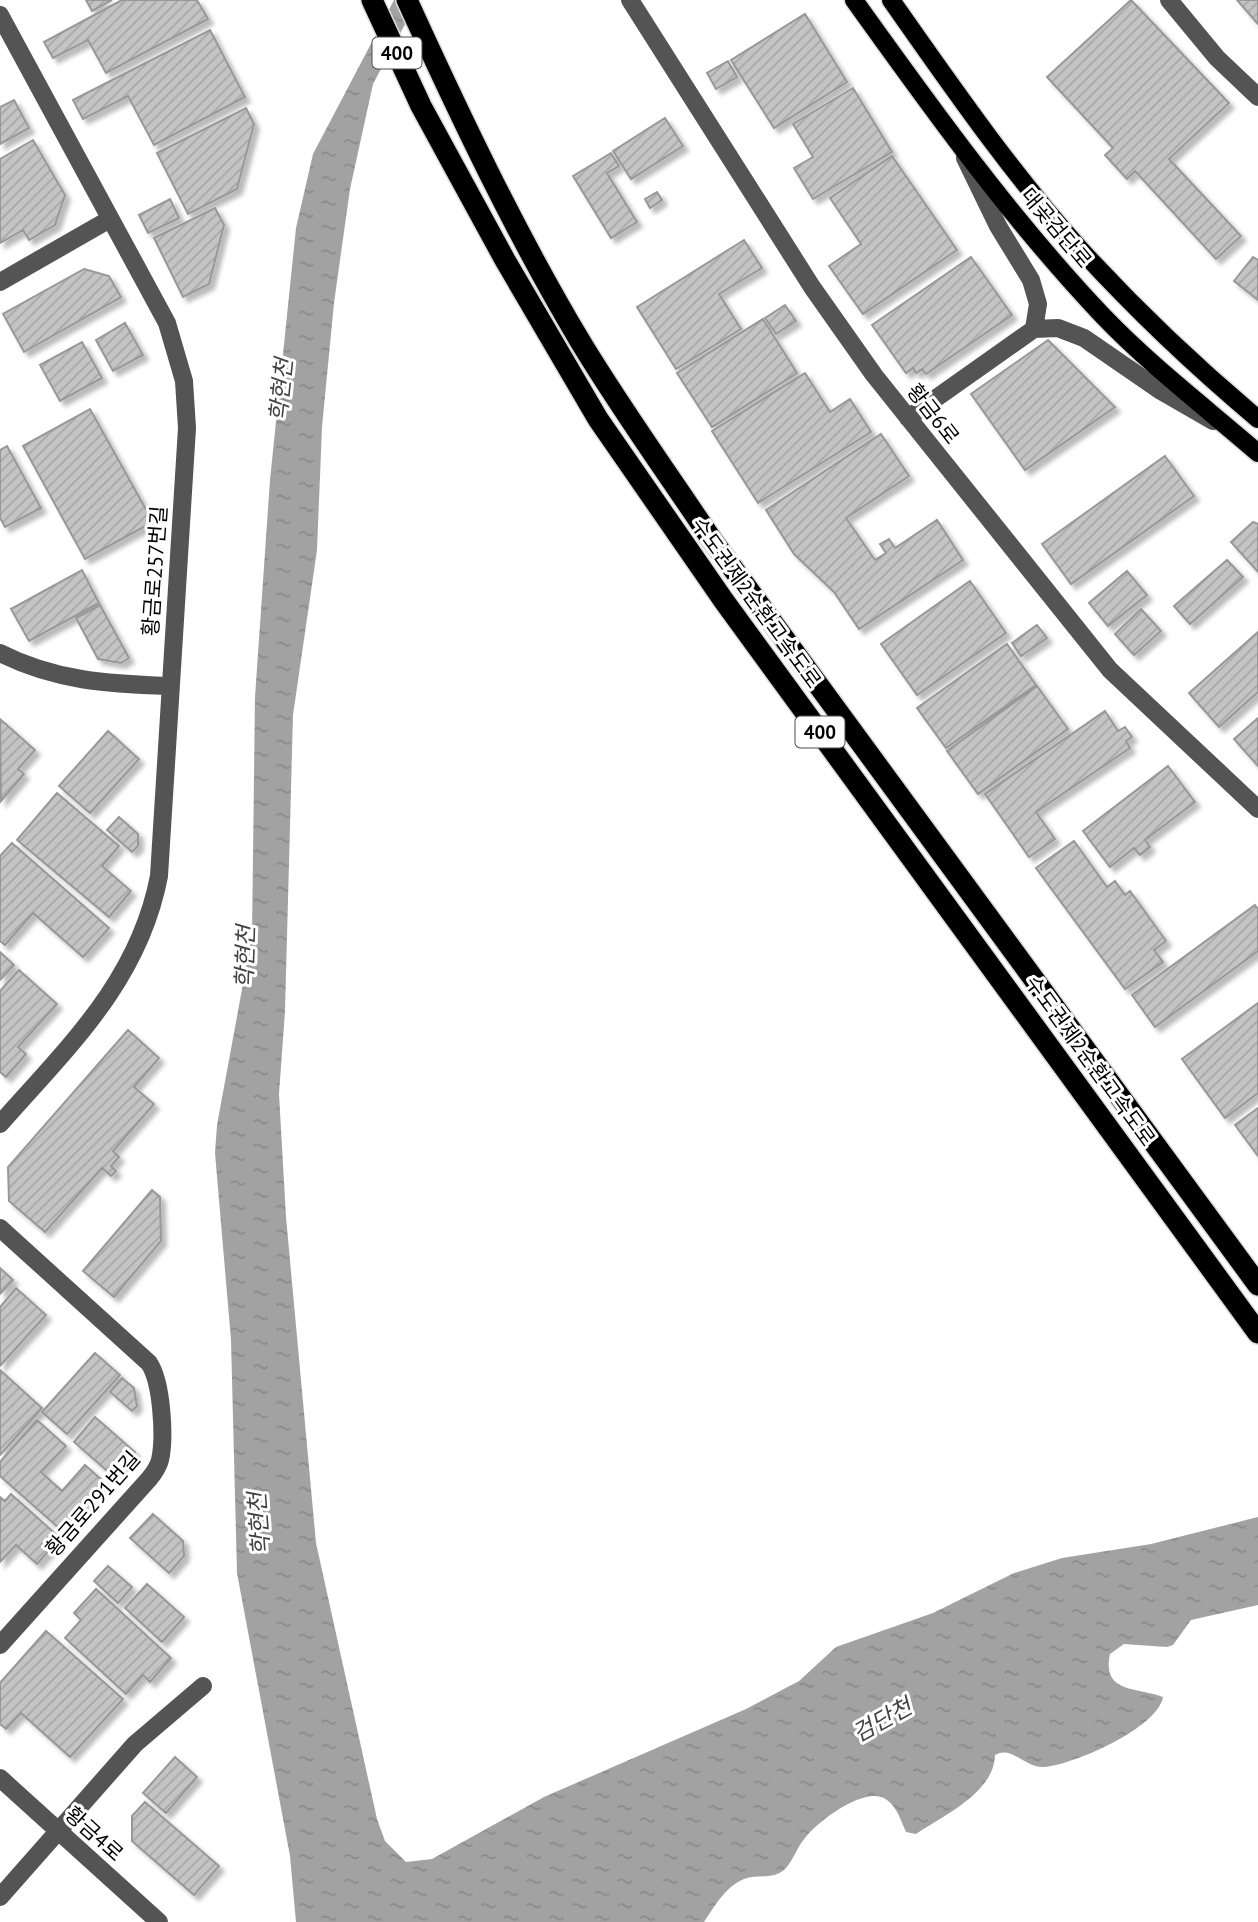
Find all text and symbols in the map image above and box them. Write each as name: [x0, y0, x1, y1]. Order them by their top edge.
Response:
road number: 400: [372, 38, 422, 68]
street label: 대곶검단로: [1015, 182, 1098, 273]
water label: 학현천: [263, 354, 299, 423]
street label: 황금6로: [901, 378, 965, 449]
street label: 황금로257번길: [136, 505, 173, 637]
street label: 수도권제2순환고속도로: [685, 512, 827, 693]
road number: 400: [796, 716, 844, 748]
water label: 학현천: [229, 922, 260, 989]
street label: 수도권제2순환고속도로: [1019, 970, 1161, 1151]
street label: 황금로291번길: [39, 1445, 146, 1562]
water label: 학현천: [242, 1489, 275, 1557]
water label: 검단천: [847, 1690, 919, 1748]
street label: 황금4로: [60, 1800, 129, 1867]

